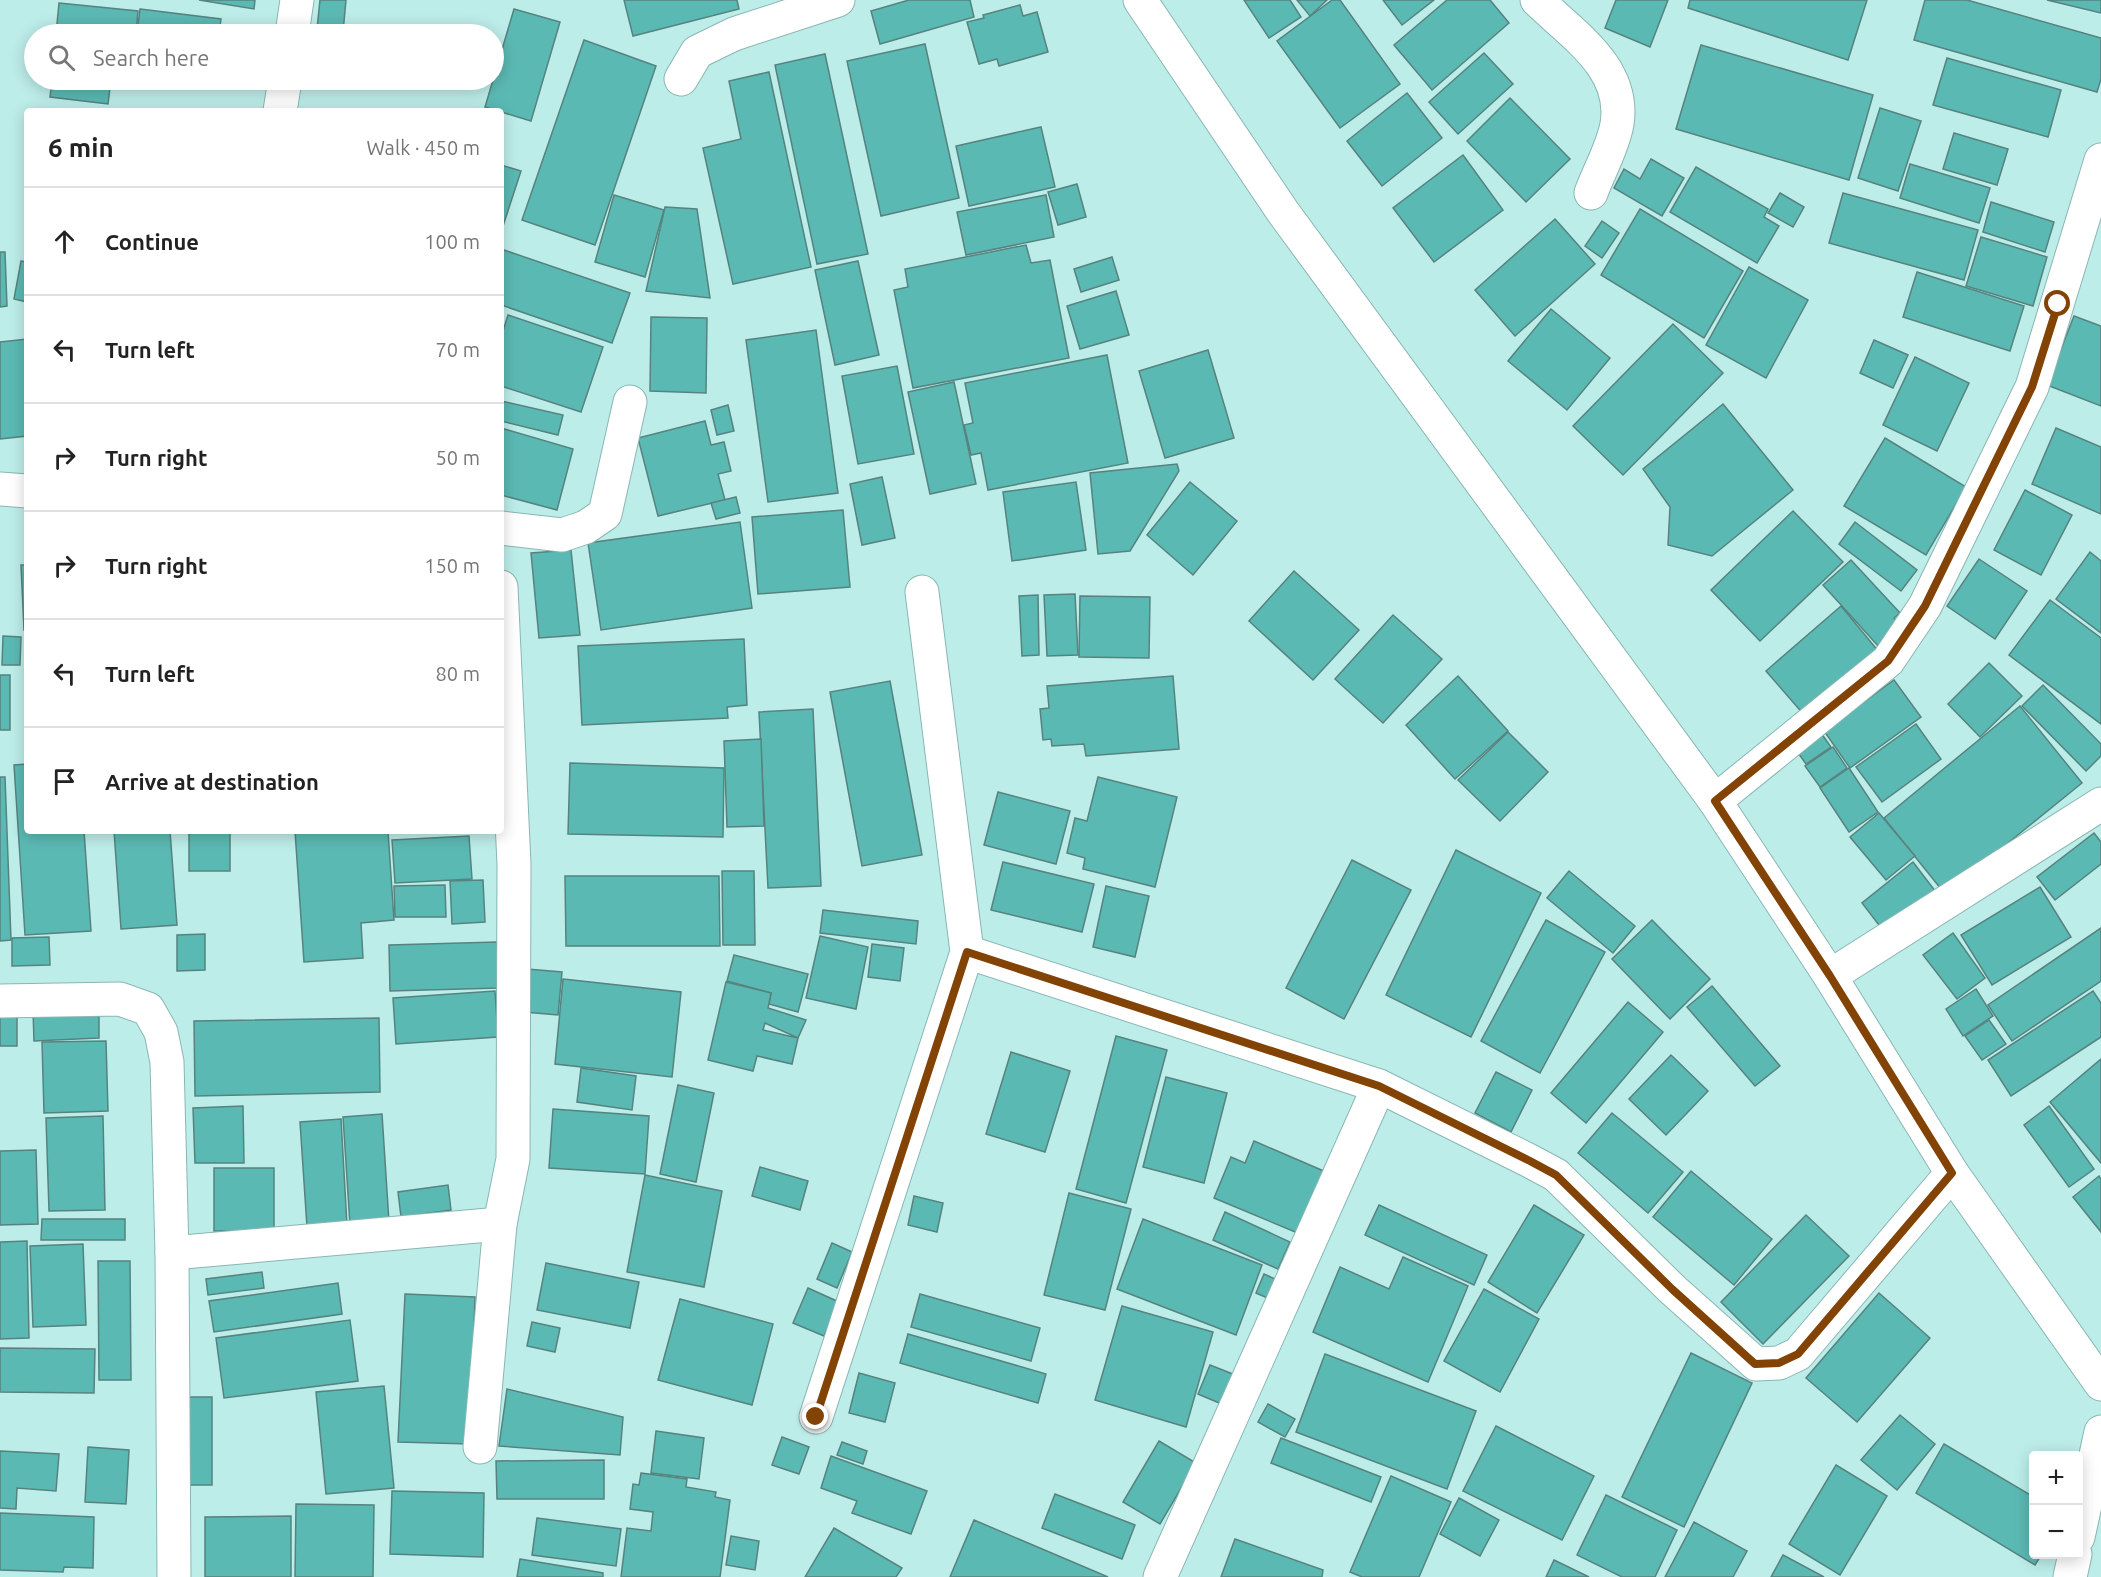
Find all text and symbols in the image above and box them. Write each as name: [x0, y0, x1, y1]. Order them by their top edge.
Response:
search box: [24, 24, 504, 90]
icon: search: [45, 41, 78, 74]
text: Search here: [93, 45, 209, 70]
text: 6 min: [48, 133, 114, 162]
text: Walk · 450 m: [367, 136, 480, 159]
icon: ahead: [48, 225, 81, 258]
text: Continue: [105, 229, 199, 254]
text: 100 m: [424, 230, 480, 253]
route start: [2044, 290, 2070, 316]
icon: left: [48, 333, 81, 366]
text: Turn left: [105, 337, 195, 362]
text: 70 m: [436, 338, 480, 361]
icon: right: [48, 441, 81, 474]
text: Turn right: [105, 445, 207, 470]
text: 50 m: [436, 446, 480, 469]
icon: right: [48, 549, 81, 582]
text: Turn right: [105, 553, 207, 578]
text: 150 m: [424, 554, 480, 577]
icon: left: [48, 657, 81, 690]
text: Turn left: [105, 661, 195, 686]
text: 80 m: [436, 662, 480, 685]
icon: arrive: [48, 765, 81, 798]
text: Arrive at destination: [105, 769, 319, 794]
route end: [802, 1403, 828, 1429]
map controls: [2029, 1451, 2083, 1559]
button: +: [2029, 1451, 2083, 1505]
button: −: [2029, 1505, 2083, 1559]

